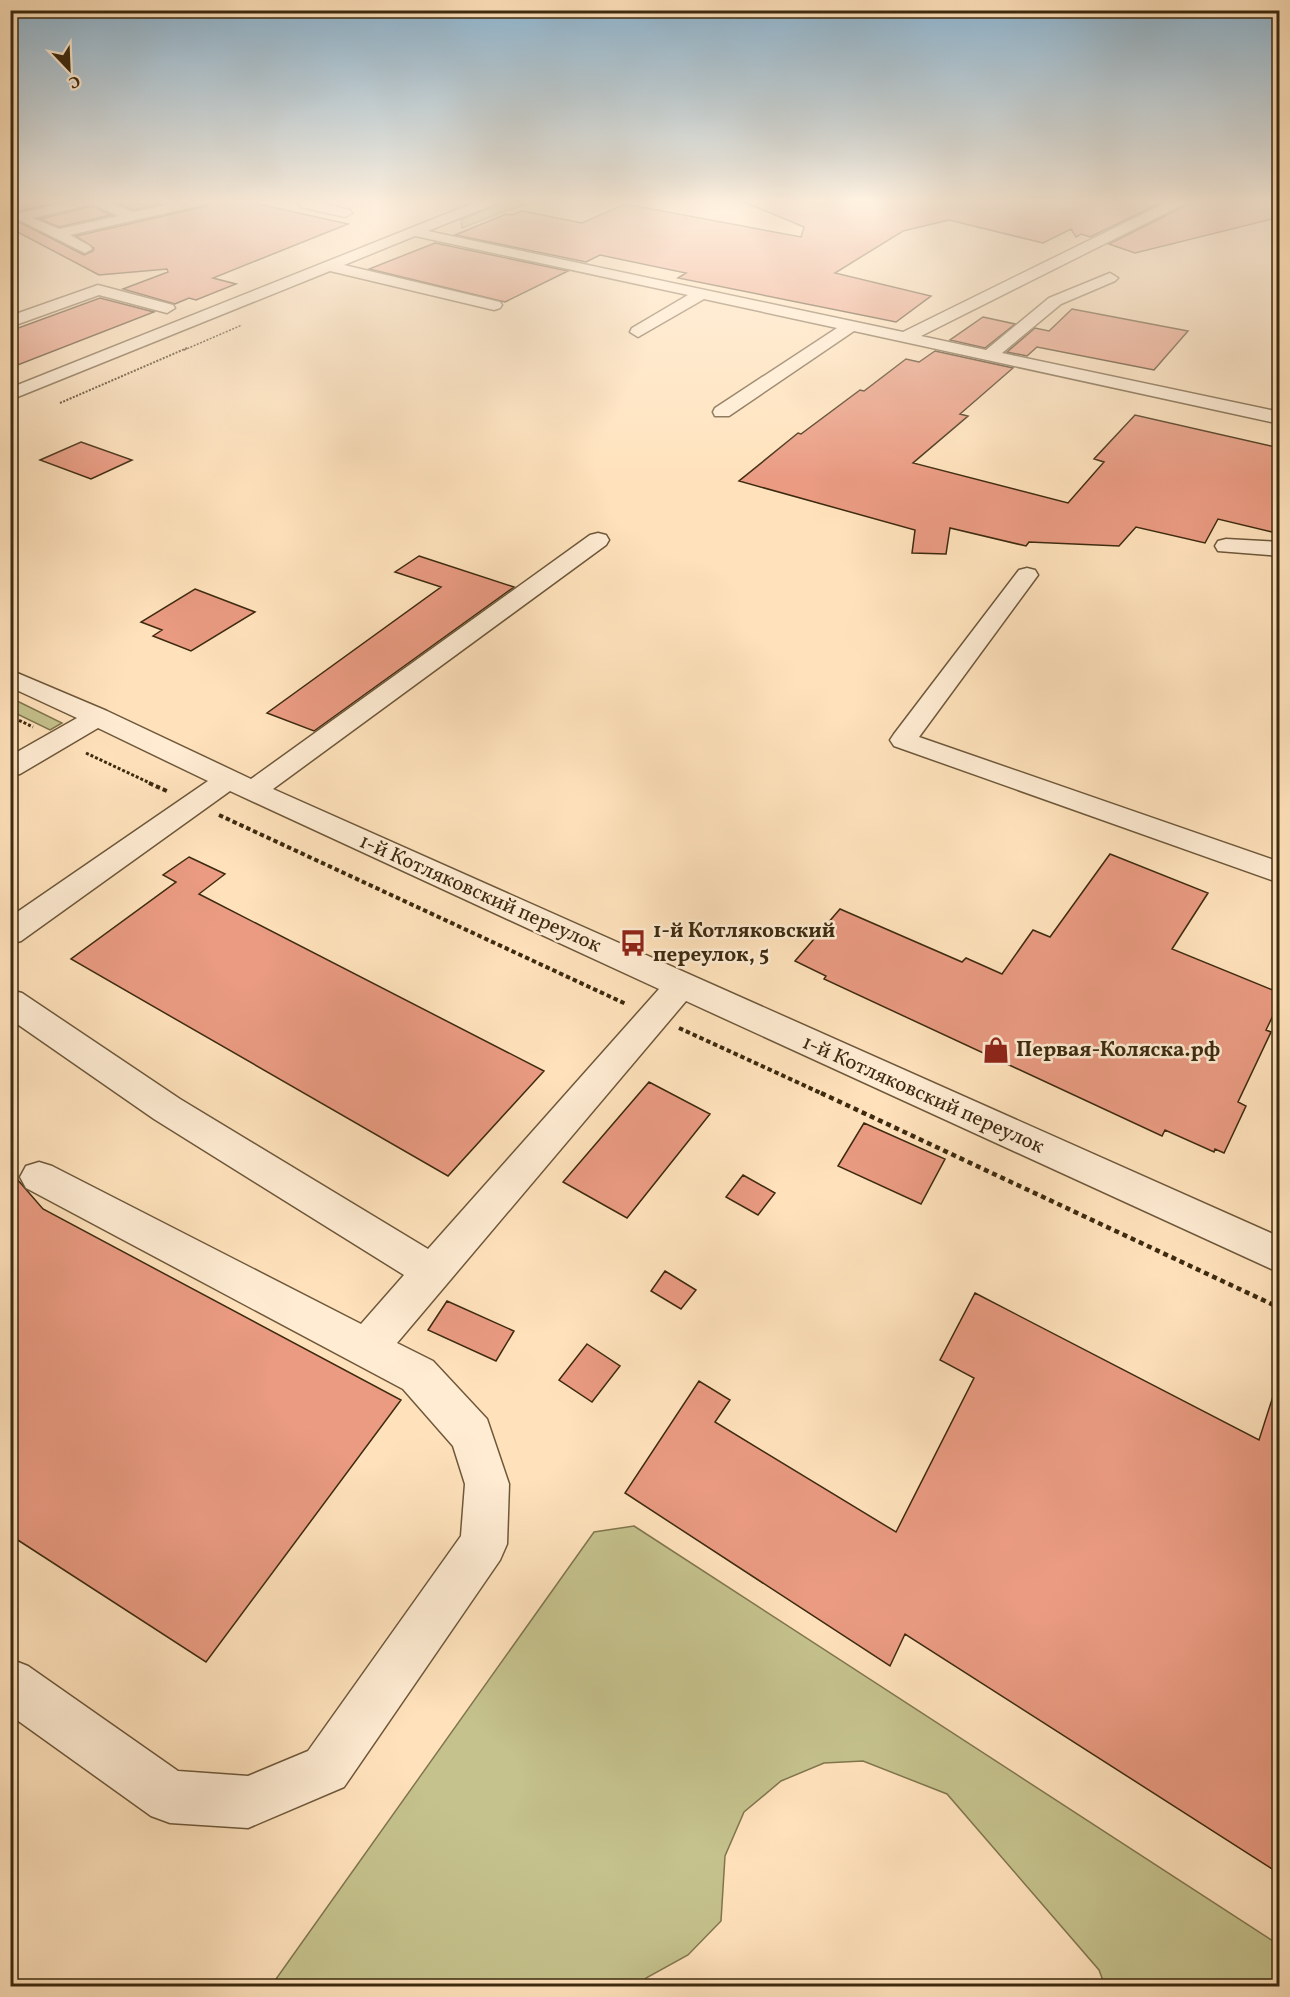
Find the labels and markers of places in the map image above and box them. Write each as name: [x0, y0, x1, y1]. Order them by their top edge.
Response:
place label: 1-й Котляковский переулок, 5: [653, 917, 835, 970]
bus stop icon: 1-й Котляковский переулок, 5: [618, 928, 648, 958]
shop icon: Первая-Коляска.рф: [981, 1035, 1011, 1065]
place label: Первая-Коляска.рф: [1016, 1036, 1220, 1065]

